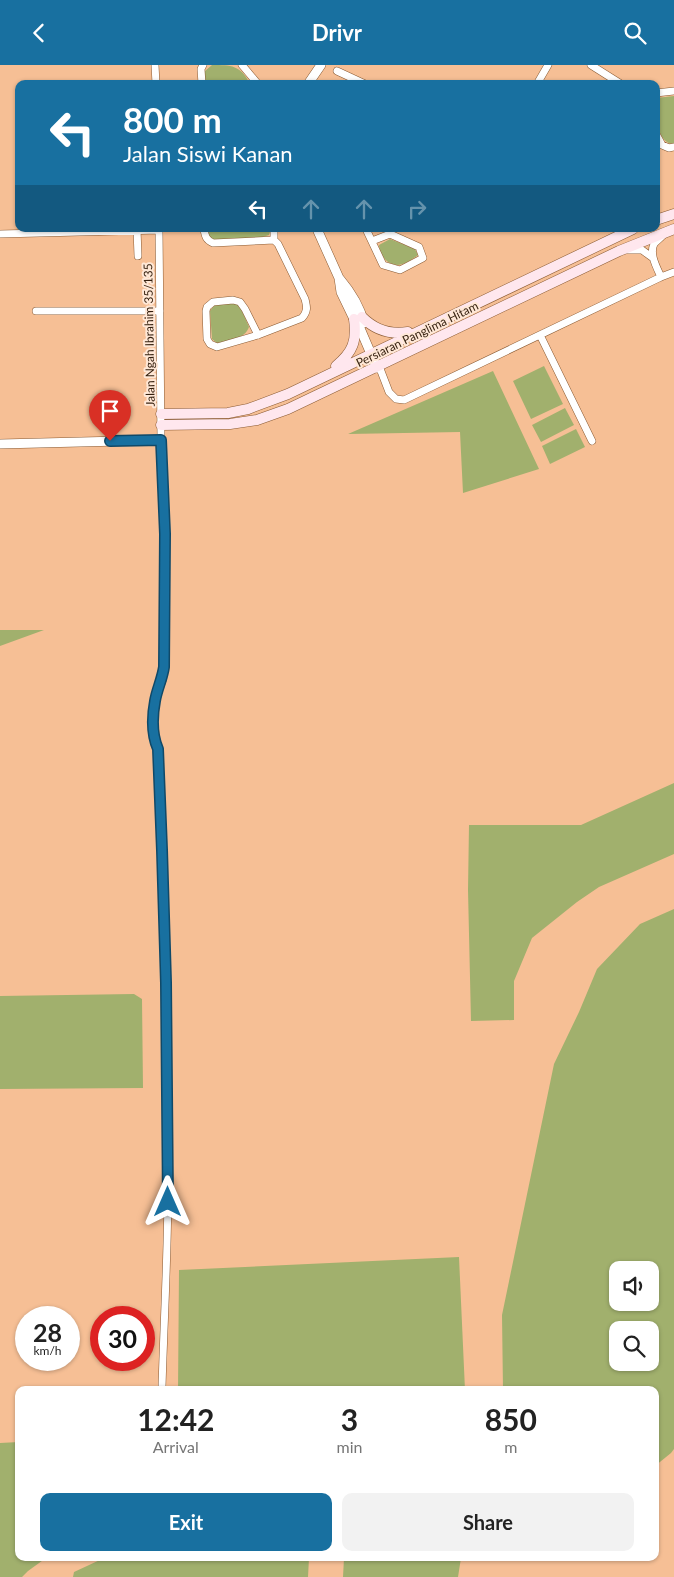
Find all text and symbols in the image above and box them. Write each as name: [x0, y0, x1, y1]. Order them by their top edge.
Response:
icon: back: [25, 19, 53, 47]
text: Drivr: [312, 19, 362, 46]
icon: search: [621, 19, 649, 47]
text: 800 m: [123, 98, 222, 140]
icon: left: [40, 100, 105, 165]
text: Jalan Siswi Kanan: [123, 140, 293, 167]
icon: left: [244, 195, 272, 223]
icon: ahead: [297, 195, 325, 223]
icon: ahead: [350, 195, 378, 223]
icon: right: [403, 195, 431, 223]
street label: Jalan Ngah Ibrahim 35/135: [140, 263, 158, 407]
street label: Persiaran Panglima Hitam: [353, 298, 481, 370]
pin: [89, 390, 131, 441]
icon: arrive: [96, 397, 124, 425]
position arrow: [141, 1175, 193, 1227]
map controls: [609, 1261, 659, 1371]
button: sound: [609, 1261, 659, 1311]
speed limit sign: 30: [90, 1306, 155, 1371]
text: 28: [33, 1317, 62, 1347]
button: search: [609, 1321, 659, 1371]
text: km/h: [33, 1343, 62, 1358]
text: 12:42: [137, 1401, 214, 1437]
text: 3: [341, 1401, 358, 1437]
text: 850: [485, 1401, 537, 1437]
text: Arrival: [153, 1437, 199, 1456]
text: min: [337, 1437, 363, 1456]
text: m: [504, 1437, 517, 1456]
button: Exit: [40, 1493, 332, 1551]
button: Share: [342, 1493, 634, 1551]

